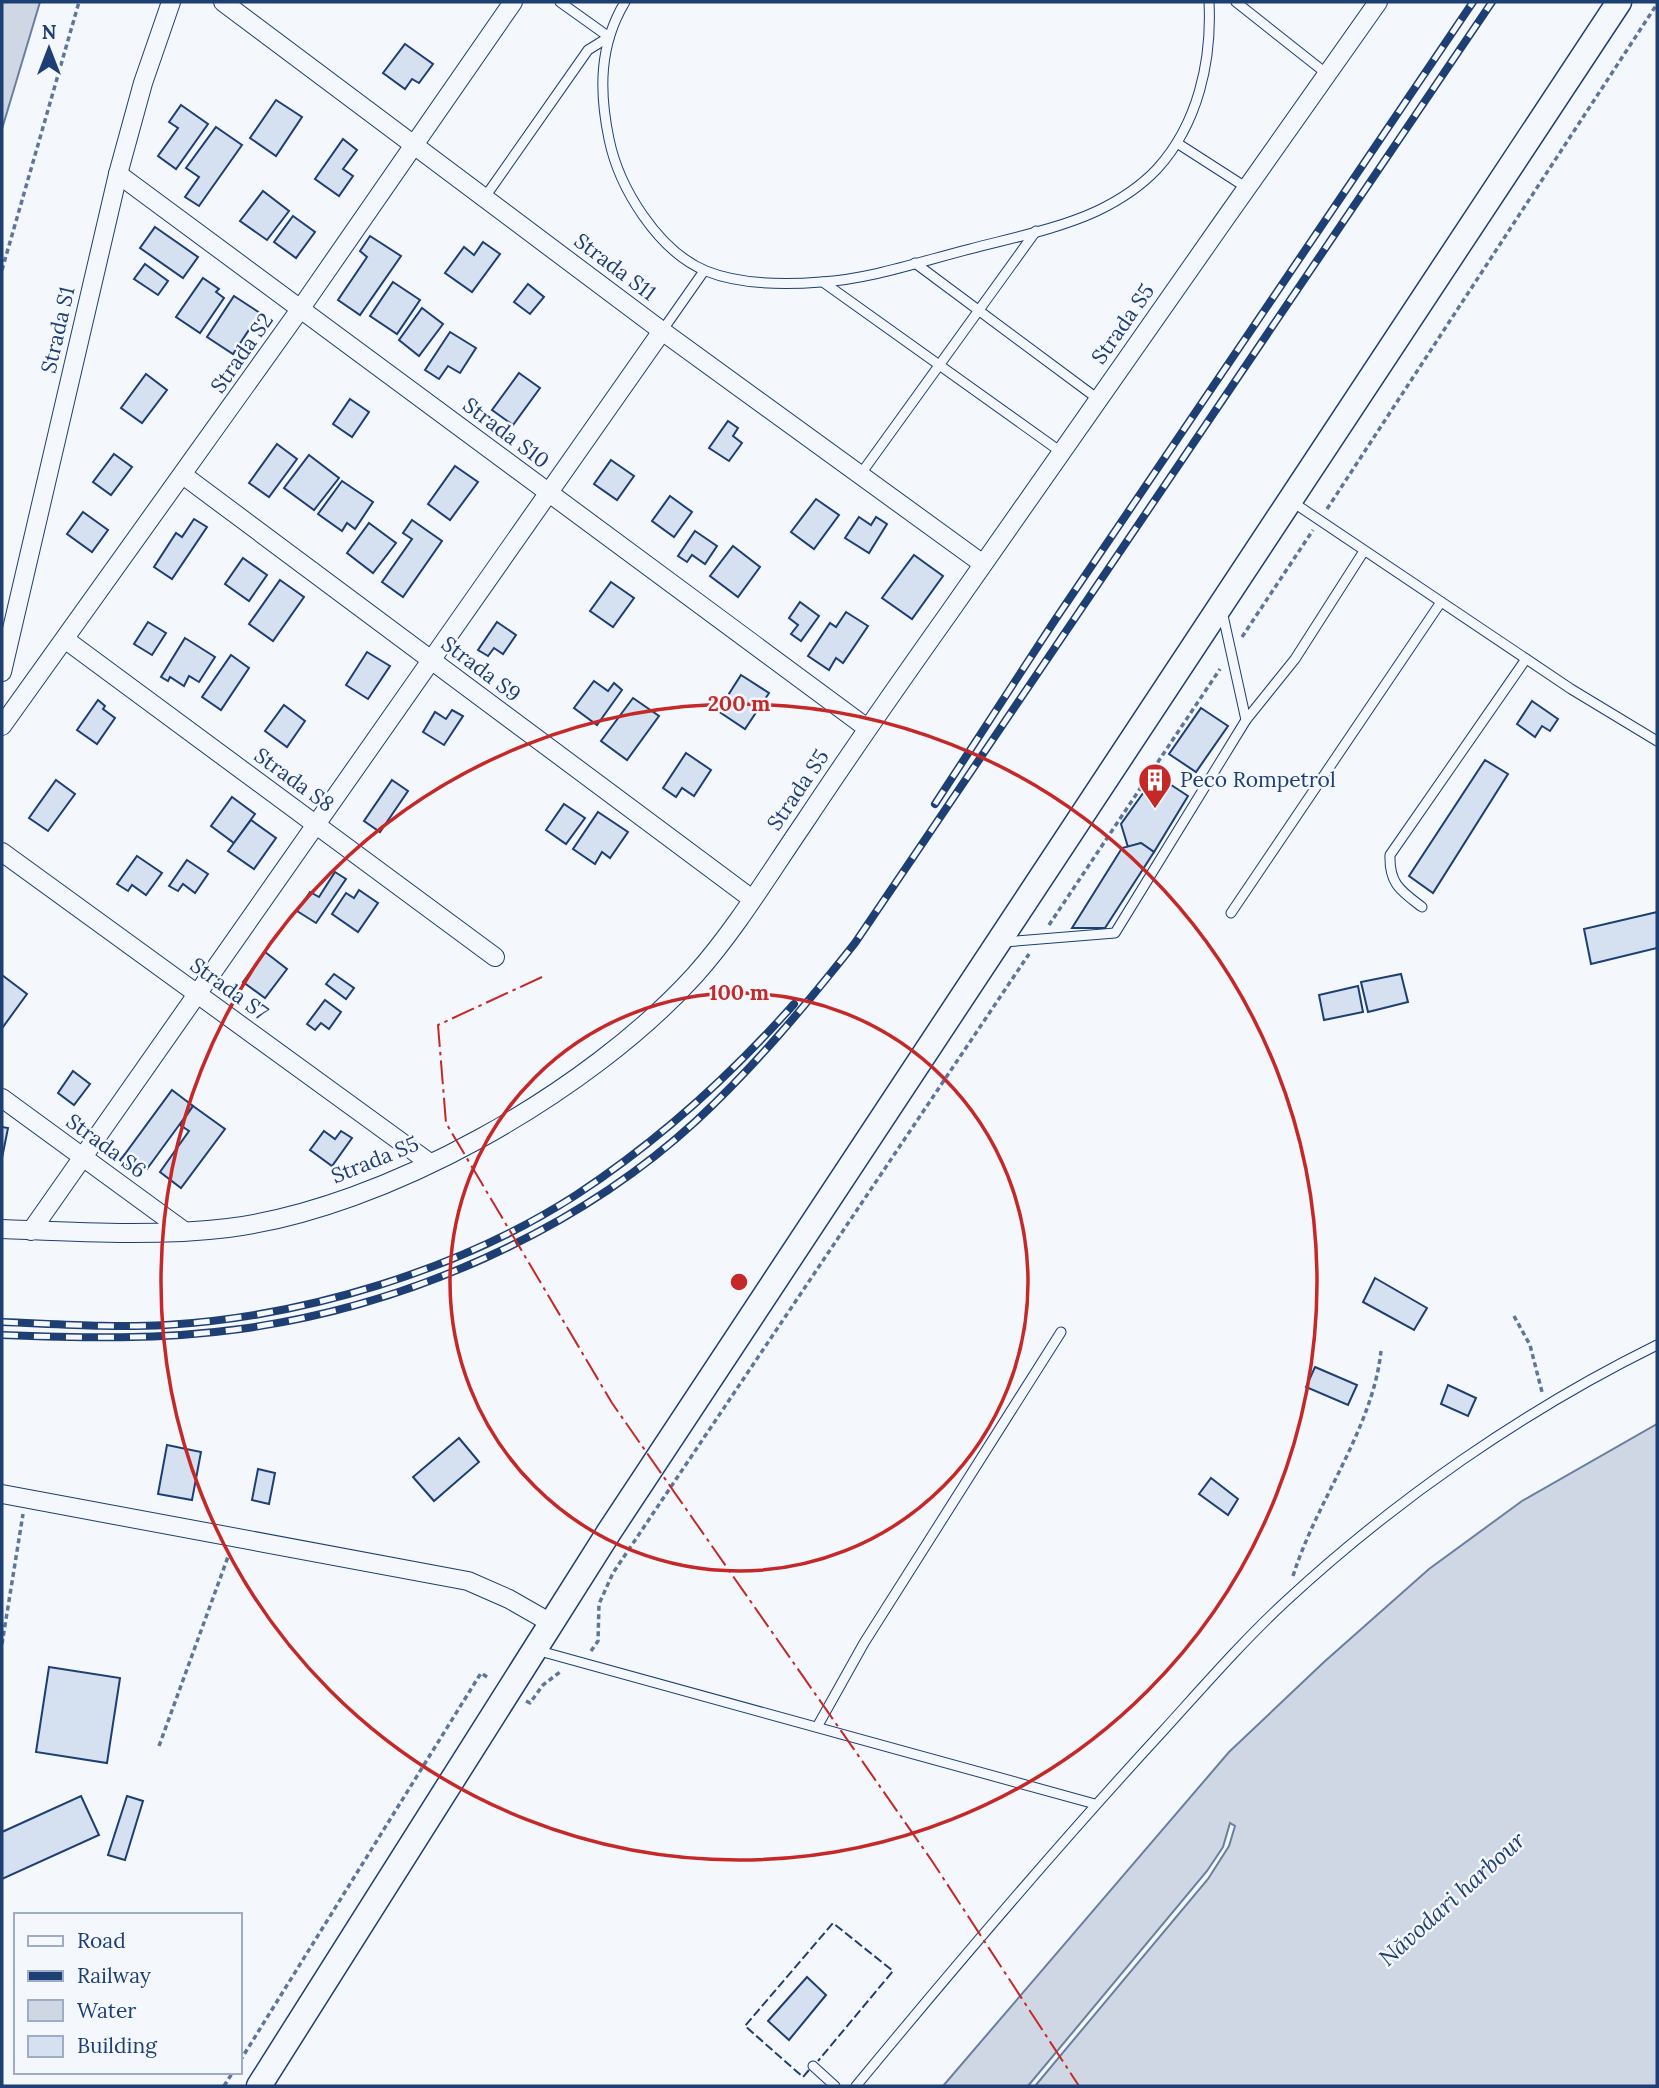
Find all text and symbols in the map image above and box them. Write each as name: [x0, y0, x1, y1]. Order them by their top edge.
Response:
north arrow: [14, 14, 84, 84]
text: N: [42, 20, 57, 44]
street label: Strada S11: [569, 227, 662, 306]
street label: Strada S5: [1085, 278, 1160, 369]
street label: Strada S1: [34, 284, 81, 376]
street label: Strada S2: [204, 307, 279, 398]
street label: Strada S10: [458, 391, 555, 474]
street label: Strada S9: [436, 630, 526, 707]
text: 200 m: [708, 690, 770, 717]
street label: Strada S8: [249, 742, 340, 818]
street label: Strada S5: [761, 744, 835, 835]
building icon: Peco Rompetrol: [1136, 761, 1174, 810]
place label: Peco Rompetrol: [1180, 766, 1336, 793]
street label: Strada S7: [185, 951, 274, 1026]
text: 100 m: [709, 979, 769, 1006]
street label: Strada S6: [61, 1107, 152, 1184]
street label: Strada S5: [327, 1130, 423, 1189]
centre of rings: [727, 1270, 751, 1294]
water label: Năvodari harbour: [1372, 1825, 1531, 1972]
legend: [14, 1913, 242, 2074]
text: Road: [77, 1927, 126, 1954]
text: Railway: [77, 1962, 151, 1989]
text: Water: [77, 1997, 136, 2024]
text: Building: [77, 2032, 157, 2059]

